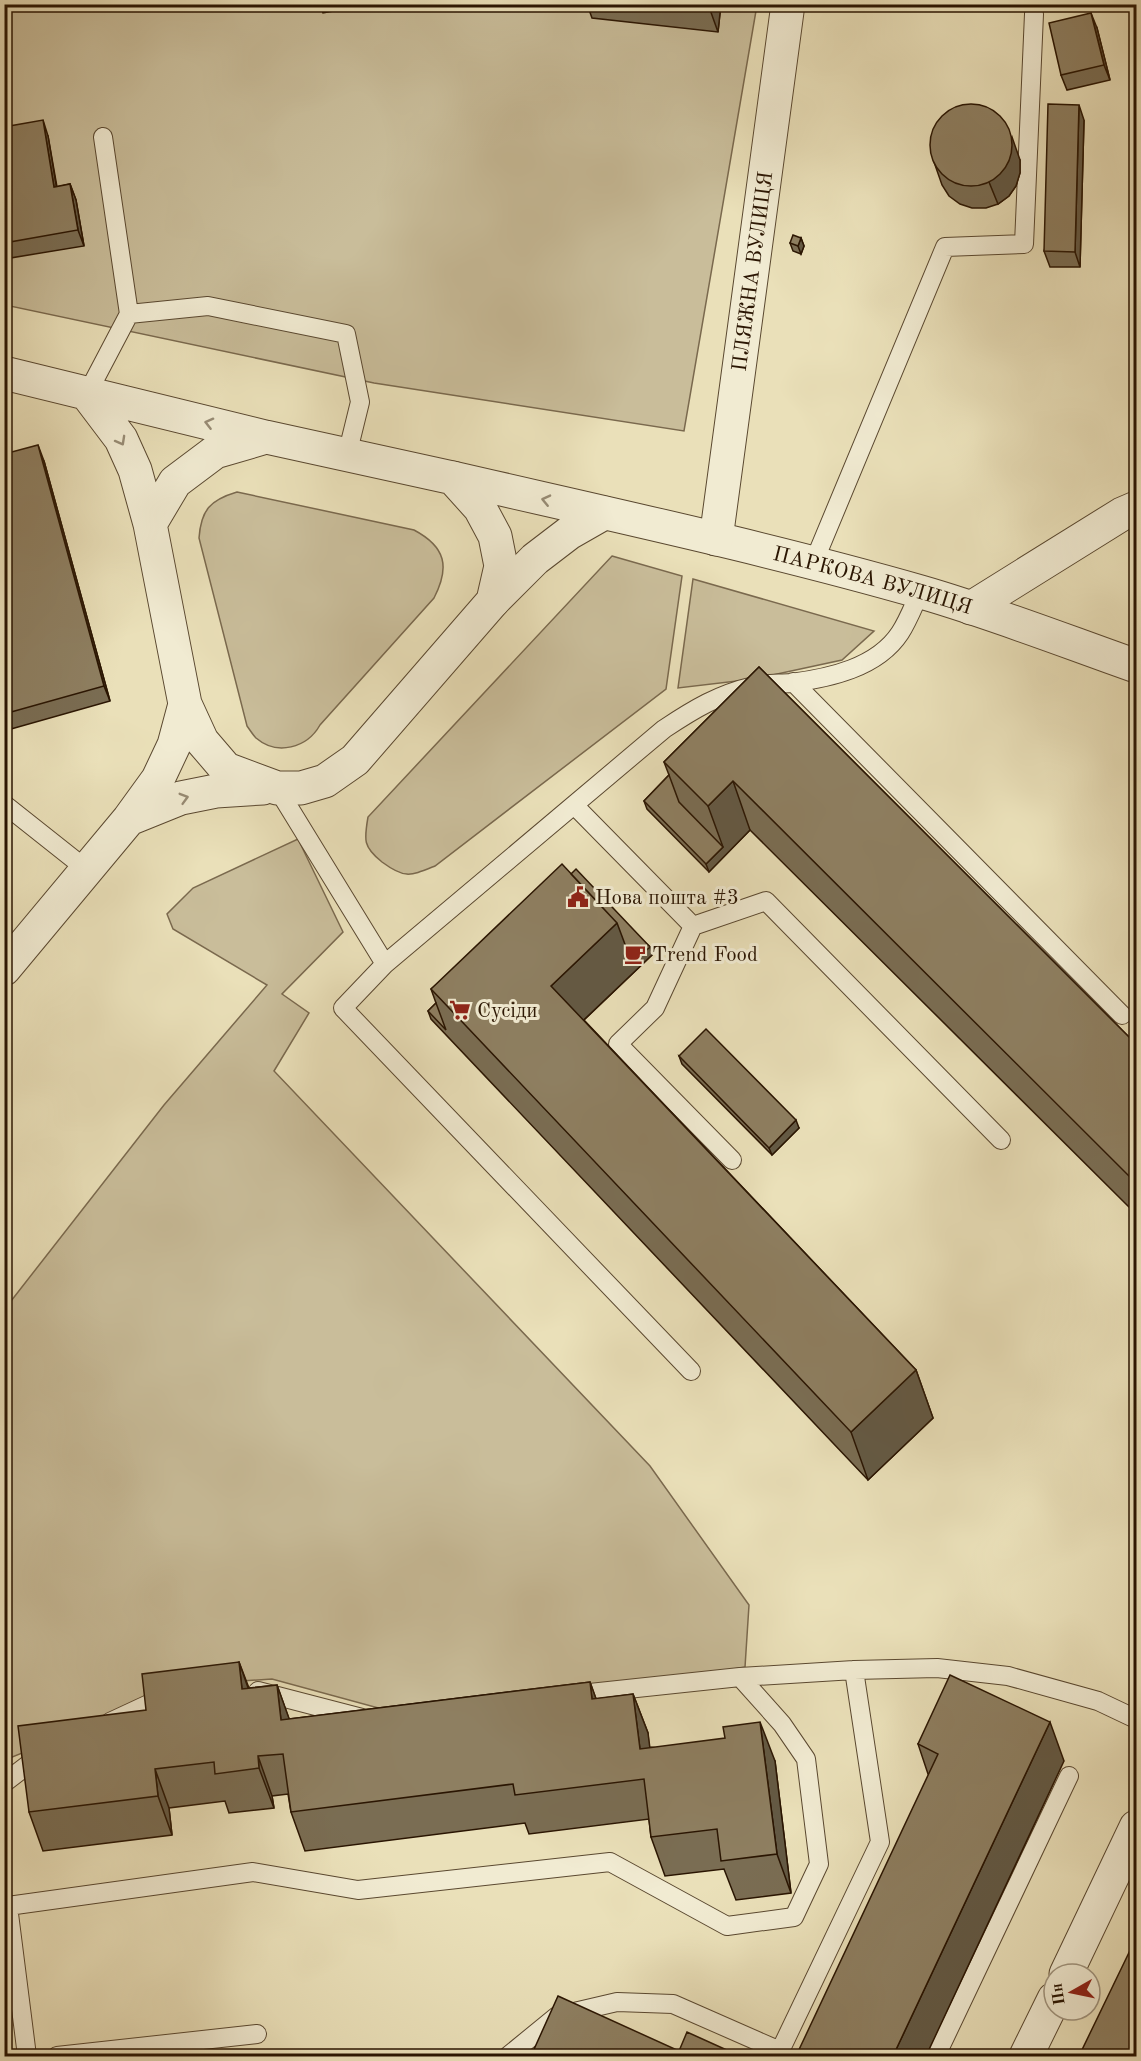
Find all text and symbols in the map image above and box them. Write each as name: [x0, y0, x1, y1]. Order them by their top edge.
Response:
street label: ПЛЯЖНА ВУЛИЦЯ: [730, 170, 777, 373]
one-way arrow: [204, 418, 214, 431]
one-way arrow: [114, 435, 125, 445]
one-way arrow: [542, 494, 552, 507]
street label: ПАРКОВА ВУЛИЦЯ: [771, 544, 975, 619]
one-way arrow: [178, 793, 189, 805]
public building icon: Нова пошта #3: [566, 885, 590, 909]
place label: Нова пошта #3: [595, 888, 739, 909]
cafe icon: Trend Food: [623, 942, 647, 966]
place label: Trend Food: [652, 945, 758, 966]
supermarket icon: Сусіди: [448, 998, 472, 1022]
place label: Сусіди: [477, 1001, 538, 1022]
north arrow: [1042, 1962, 1102, 2022]
text: Пн: [1050, 1982, 1069, 2006]

